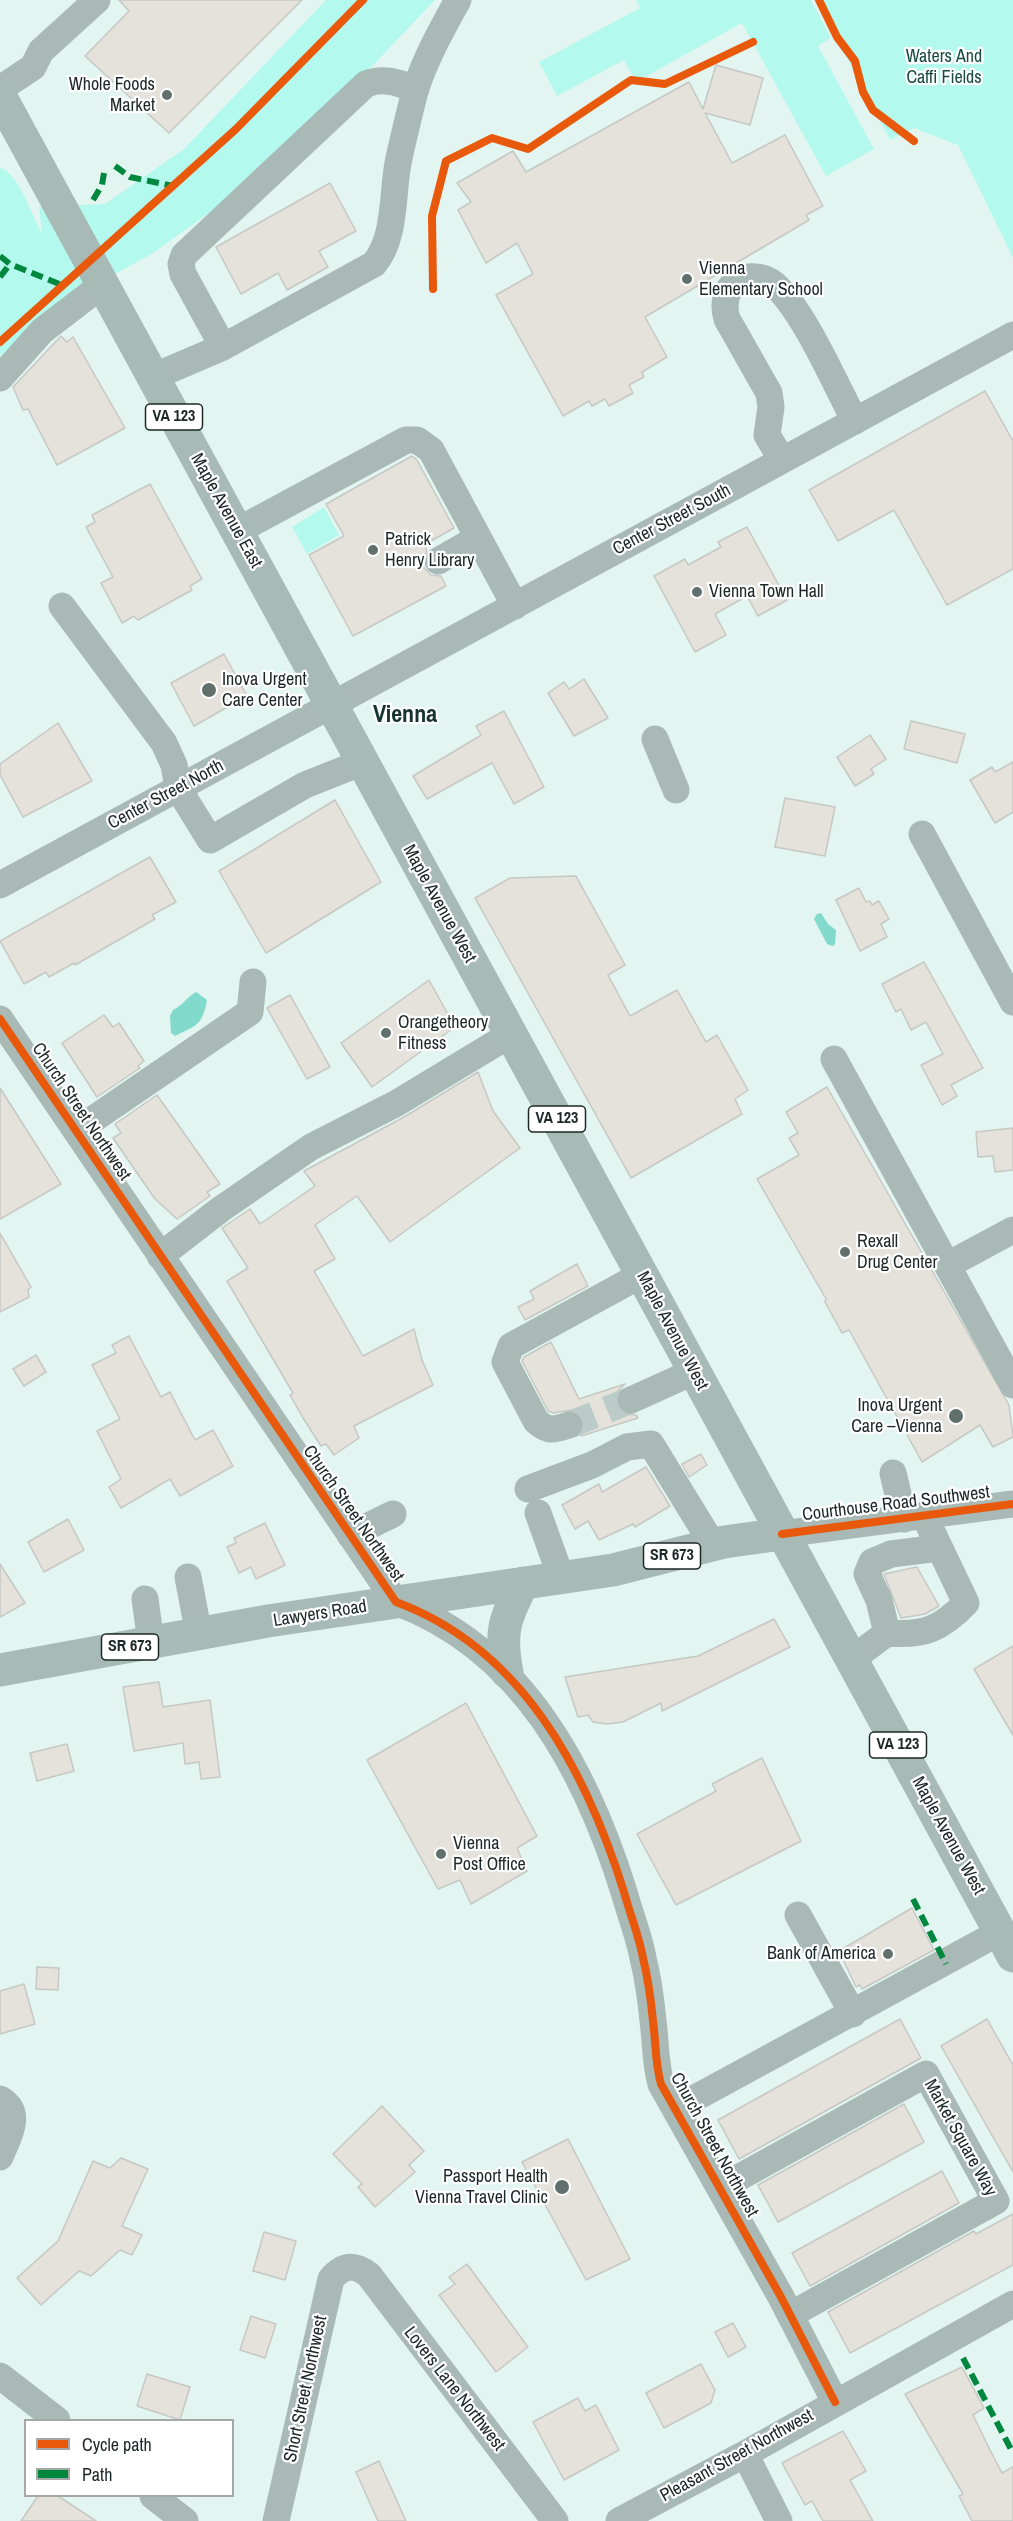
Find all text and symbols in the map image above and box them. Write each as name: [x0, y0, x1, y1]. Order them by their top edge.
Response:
park label: Waters And Caffi Fields: [906, 46, 982, 88]
place label: Whole Foods Market: [69, 74, 155, 116]
marker: Whole Foods Market: [160, 88, 174, 102]
place label: Vienna Elementary School: [699, 258, 823, 300]
marker: Vienna Elementary School: [680, 272, 694, 286]
road number: VA 123: [146, 404, 202, 430]
street label: Maple Avenue East: [186, 450, 266, 572]
street label: Center Street South: [609, 480, 735, 560]
place label: Patrick Henry Library: [385, 529, 474, 572]
marker: Patrick Henry Library: [366, 543, 380, 557]
place label: Vienna Town Hall: [709, 581, 824, 603]
marker: Vienna Town Hall: [690, 585, 704, 599]
place label: Inova Urgent Care Center: [222, 669, 307, 712]
marker: Inova Urgent Care Center: [200, 681, 218, 699]
district label: Vienna: [373, 702, 437, 730]
street label: Center Street North: [104, 755, 228, 835]
street label: Maple Avenue West: [398, 841, 480, 967]
place label: Orangetheory Fitness: [398, 1012, 488, 1054]
marker: Orangetheory Fitness: [379, 1026, 393, 1040]
street label: Church Street Northwest: [27, 1039, 135, 1185]
road number: VA 123: [528, 1106, 586, 1132]
place label: Rexall Drug Center: [857, 1231, 937, 1274]
marker: Rexall Drug Center: [838, 1245, 852, 1259]
street label: Maple Avenue West: [632, 1268, 712, 1394]
place label: Inova Urgent Care –Vienna: [851, 1395, 942, 1438]
marker: Inova Urgent Care –Vienna: [947, 1407, 965, 1425]
street label: Church Street Northwest: [298, 1442, 408, 1586]
street label: Courthouse Road Southwest: [801, 1482, 991, 1526]
road number: SR 673: [644, 1543, 700, 1569]
street label: Lawyers Road: [272, 1596, 368, 1632]
road number: SR 673: [102, 1634, 158, 1660]
road number: VA 123: [870, 1732, 926, 1758]
street label: Maple Avenue West: [907, 1773, 989, 1899]
place label: Vienna Post Office: [453, 1833, 526, 1876]
marker: Vienna Post Office: [434, 1847, 448, 1861]
place label: Bank of America: [767, 1943, 876, 1965]
marker: Bank of America: [881, 1947, 895, 1961]
street label: Church Street Northwest: [665, 2069, 763, 2221]
street label: Market Square Way: [919, 2076, 1001, 2200]
place label: Passport Health Vienna Travel Clinic: [415, 2166, 548, 2208]
marker: Passport Health Vienna Travel Clinic: [553, 2178, 571, 2196]
street label: Short Street Northwest: [280, 2314, 332, 2464]
street label: Lovers Lane Northwest: [399, 2323, 509, 2455]
street label: Pleasant Street Northwest: [657, 2405, 817, 2507]
legend: [24, 2419, 234, 2497]
text: Cycle path: [82, 2432, 152, 2457]
text: Path: [82, 2462, 112, 2487]

